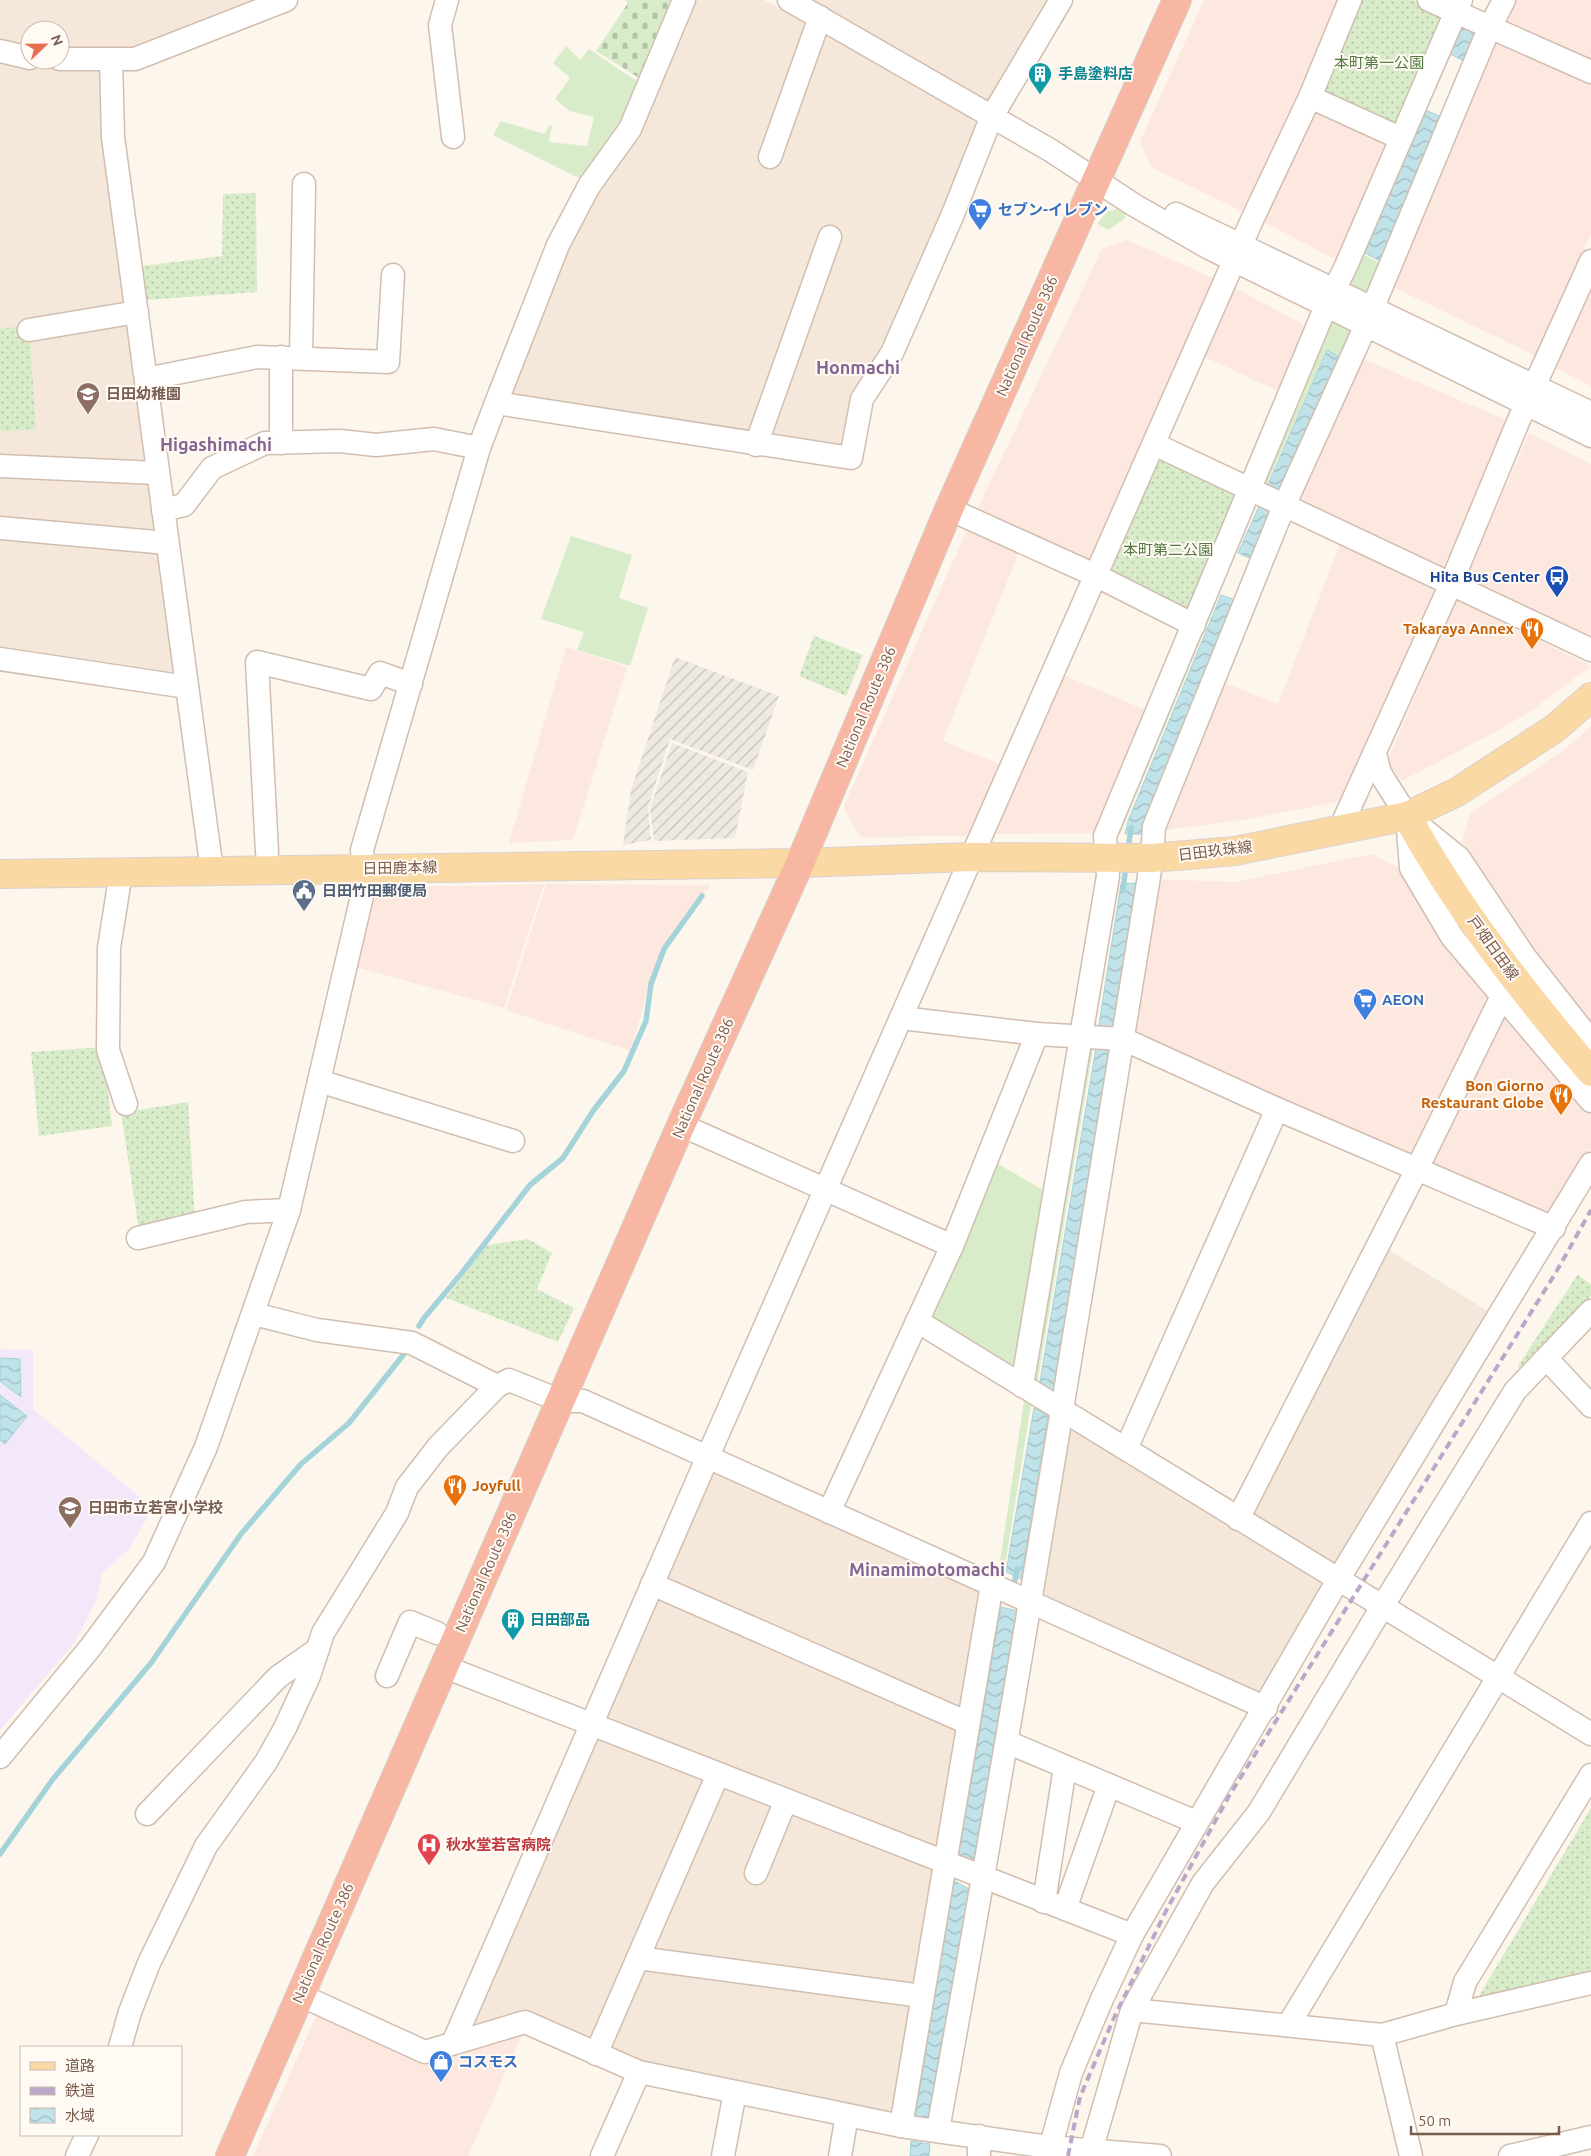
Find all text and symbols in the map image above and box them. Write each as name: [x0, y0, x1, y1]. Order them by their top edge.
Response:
north arrow: [20, 20, 70, 70]
text: N: [48, 32, 66, 48]
park label: 本町第一公園: [1334, 54, 1424, 71]
building icon: 手島塗料店: [1027, 61, 1053, 95]
place label: 手島塗料店: [1058, 65, 1133, 82]
supermarket icon: セブン-イレブン: [967, 197, 993, 231]
place label: セブン-イレブン: [998, 201, 1108, 218]
street label: National Route 386: [992, 273, 1061, 399]
district label: Honmachi: [816, 357, 900, 377]
school or university icon: 日田幼稚園: [75, 381, 101, 415]
place label: 日田幼稚園: [106, 385, 181, 402]
district label: Higashimachi: [160, 434, 272, 454]
park label: 本町第二公園: [1123, 541, 1213, 558]
bus stop icon: Hita Bus Center: [1544, 564, 1570, 598]
place label: Hita Bus Center: [1430, 568, 1541, 585]
restaurant icon: Takaraya Annex: [1519, 616, 1545, 650]
place label: Takaraya Annex: [1403, 620, 1514, 637]
street label: National Route 386: [832, 644, 899, 770]
street label: 日田玖珠線: [1177, 837, 1253, 864]
street label: 日田鹿本線: [362, 858, 438, 877]
public building icon: 日田竹田郵便局: [291, 878, 317, 912]
place label: 日田竹田郵便局: [322, 882, 427, 899]
street label: 戸畑日田線: [1464, 912, 1522, 983]
supermarket icon: AEON: [1352, 987, 1378, 1021]
place label: AEON: [1382, 991, 1424, 1008]
street label: National Route 386: [668, 1015, 737, 1141]
place label: Bon Giorno Restaurant Globe: [1421, 1077, 1544, 1111]
restaurant icon: Bon Giorno Restaurant Globe: [1548, 1082, 1574, 1116]
restaurant icon: Joyfull: [442, 1473, 468, 1507]
place label: Joyfull: [472, 1477, 521, 1494]
school or university icon: 日田市立若宮小学校: [57, 1495, 83, 1529]
place label: 日田市立若宮小学校: [88, 1499, 223, 1516]
street label: National Route 386: [451, 1509, 520, 1635]
district label: Minamimotomachi: [849, 1559, 1005, 1579]
building icon: 日田部品: [500, 1607, 526, 1641]
place label: 日田部品: [530, 1611, 590, 1628]
hospital icon: 秋水堂若宮病院: [416, 1832, 442, 1866]
place label: 秋水堂若宮病院: [446, 1836, 551, 1853]
street label: National Route 386: [288, 1880, 357, 2006]
legend: [20, 2046, 182, 2136]
shop icon: コスモス: [428, 2049, 454, 2083]
place label: コスモス: [458, 2053, 518, 2070]
text: 道路: [65, 2057, 95, 2074]
text: 鉄道: [65, 2082, 95, 2099]
scale bar: [1411, 2104, 1558, 2136]
text: 水域: [65, 2107, 95, 2124]
text: 50 m: [1418, 2112, 1451, 2129]

